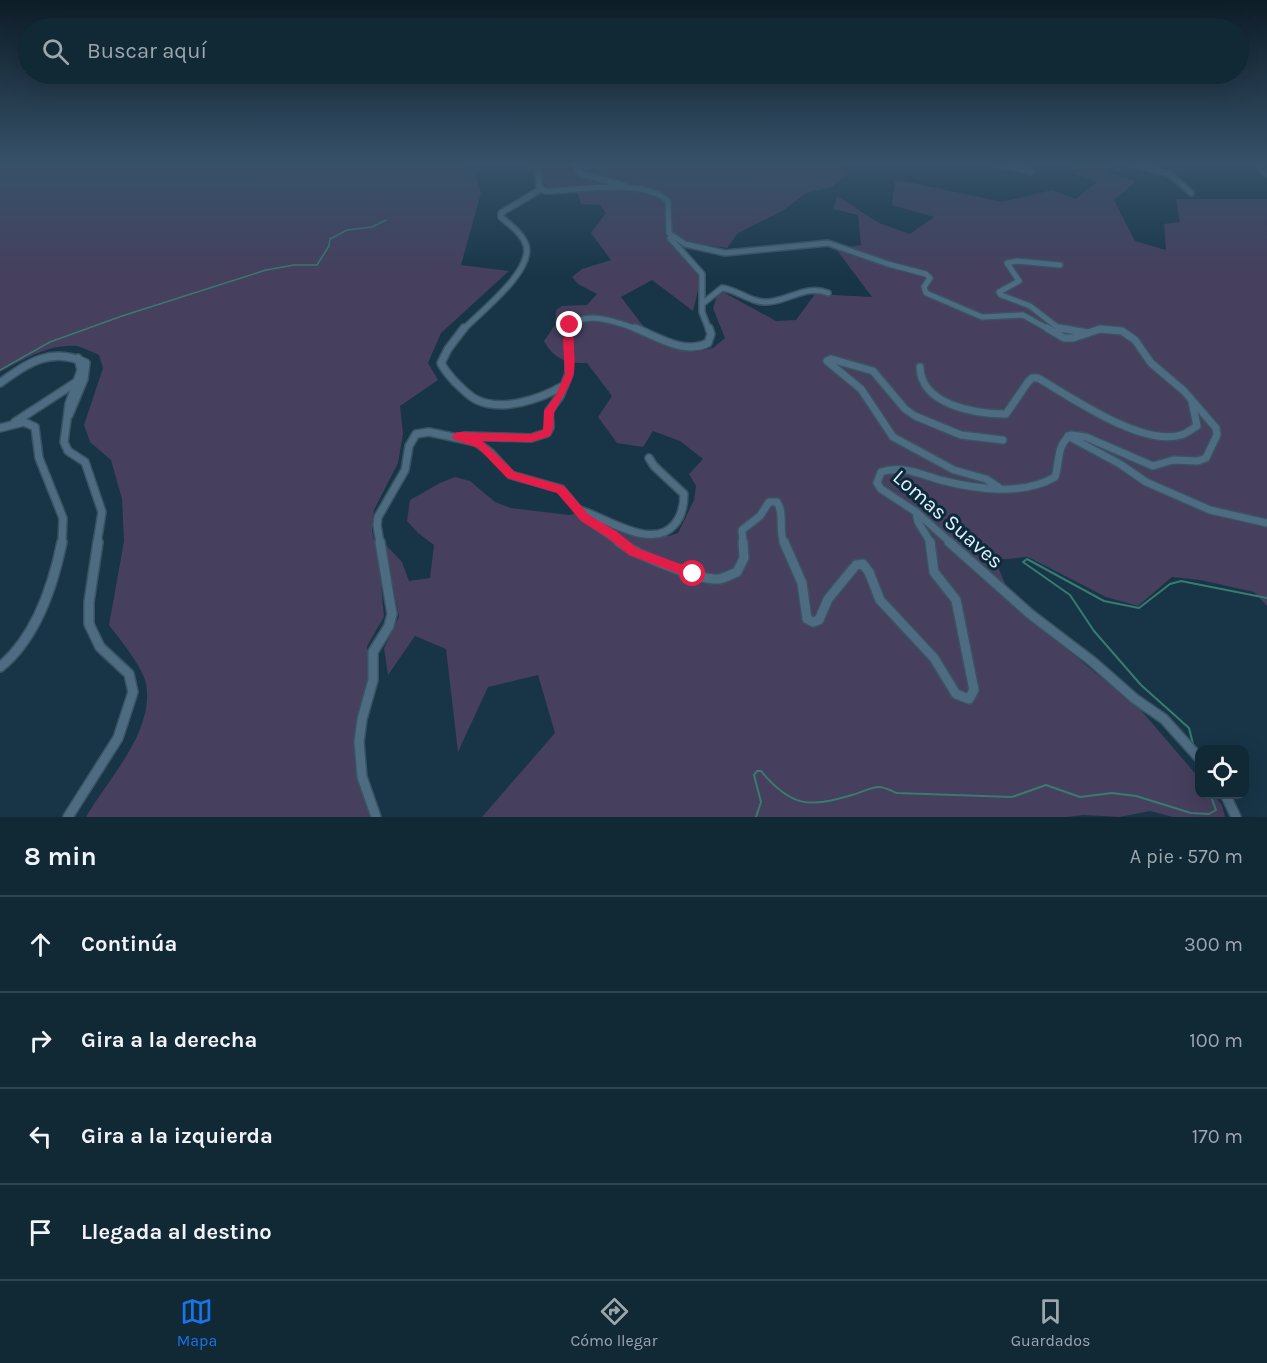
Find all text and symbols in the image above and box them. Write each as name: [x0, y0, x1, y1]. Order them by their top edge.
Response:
search box: [18, 18, 1249, 84]
icon: search: [39, 35, 72, 68]
text: Buscar aquí: [87, 38, 207, 64]
route end: [556, 311, 582, 337]
street label: Lomas Suaves: [888, 465, 1008, 573]
route start: [679, 560, 705, 586]
map controls: [1195, 745, 1249, 799]
button: locate: [1195, 745, 1249, 799]
text: 8 min: [24, 841, 97, 872]
text: A pie · 570 m: [1130, 845, 1243, 868]
icon: ahead: [24, 928, 57, 961]
text: Continúa: [81, 931, 177, 957]
text: 300 m: [1184, 933, 1243, 956]
icon: right: [24, 1024, 57, 1057]
text: Gira a la derecha: [81, 1027, 257, 1053]
text: 100 m: [1189, 1029, 1243, 1052]
icon: left: [24, 1120, 57, 1153]
text: Gira a la izquierda: [81, 1123, 273, 1149]
text: 170 m: [1192, 1125, 1243, 1148]
icon: arrive: [24, 1216, 57, 1249]
text: Llegada al destino: [81, 1219, 272, 1245]
tab: Mapa: [177, 1295, 217, 1350]
tab: Cómo llegar: [571, 1295, 657, 1350]
tab: Guardados: [1011, 1295, 1090, 1350]

